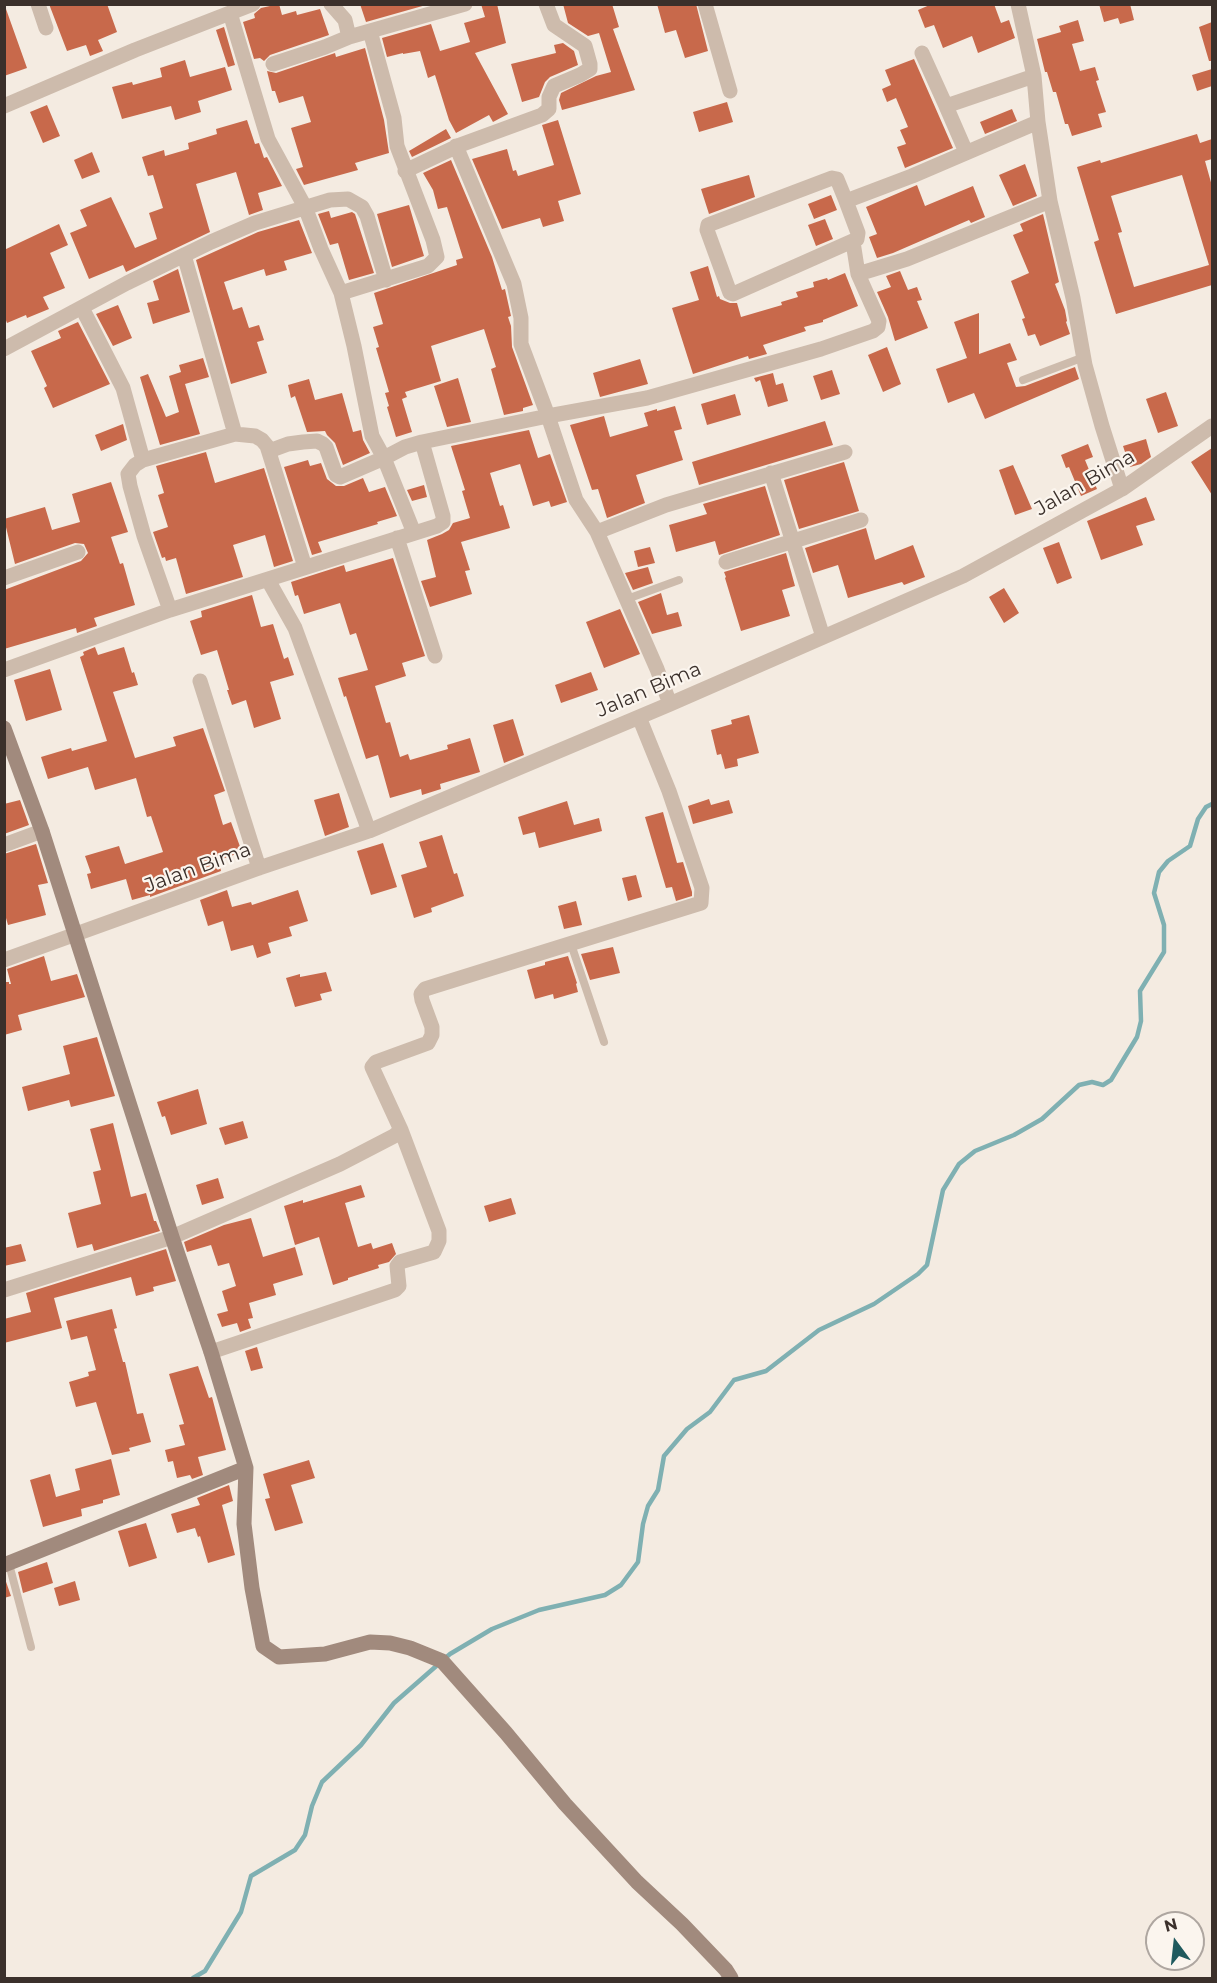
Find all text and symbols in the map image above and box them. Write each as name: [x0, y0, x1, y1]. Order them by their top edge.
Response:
street label: Jalan Bima: [1031, 445, 1139, 521]
street label: Jalan Bima: [593, 657, 705, 723]
street label: Jalan Bima: [142, 838, 254, 898]
north arrow: [1145, 1911, 1205, 1971]
text: N: [1162, 1914, 1179, 1936]

